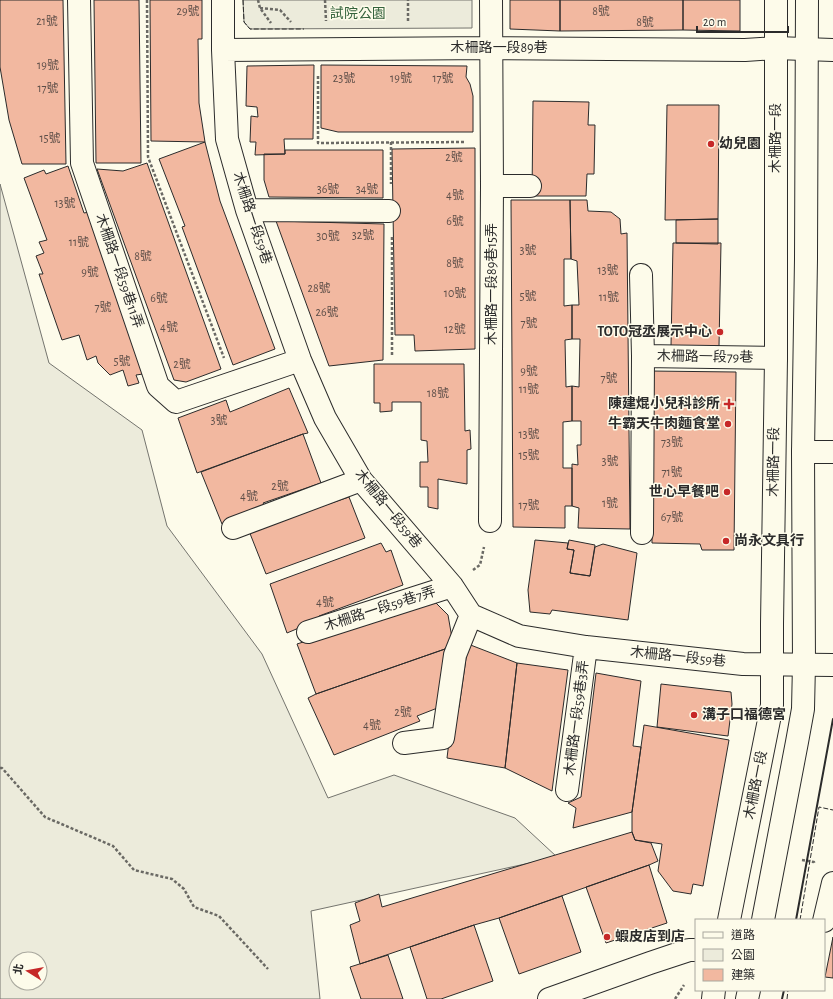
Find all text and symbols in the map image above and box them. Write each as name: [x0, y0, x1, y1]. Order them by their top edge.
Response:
house number: 29號: [176, 5, 200, 17]
park label: 試院公園: [330, 5, 386, 21]
house number: 8號: [592, 5, 610, 17]
scale bar: [697, 8, 788, 34]
house number: 21號: [36, 15, 58, 27]
house number: 8號: [636, 16, 654, 28]
text: 20 m: [703, 16, 726, 28]
street label: 木柵路一段89巷: [450, 40, 548, 55]
house number: 19號: [37, 59, 59, 71]
house number: 23號: [333, 72, 355, 84]
house number: 19號: [390, 72, 412, 84]
house number: 17號: [432, 72, 454, 84]
house number: 17號: [37, 82, 59, 94]
street label: 木柵路一段: [768, 103, 783, 173]
house number: 15號: [39, 132, 61, 144]
place label: 幼兒園: [719, 136, 761, 151]
marker: 幼兒園: [706, 139, 716, 149]
house number: 2號: [445, 151, 463, 163]
street label: 木柵路一段59巷: [230, 170, 275, 266]
house number: 36號: [317, 183, 339, 195]
house number: 34號: [356, 183, 378, 195]
house number: 4號: [446, 189, 464, 201]
house number: 13號: [54, 197, 76, 209]
street label: 木柵路一段59巷11弄: [93, 212, 146, 330]
house number: 6號: [446, 215, 464, 227]
street label: 木柵路一段89巷15弄: [484, 223, 499, 345]
house number: 32號: [352, 229, 374, 241]
house number: 30號: [316, 230, 340, 242]
house number: 11號: [69, 236, 89, 248]
house number: 3號: [520, 244, 536, 256]
house number: 8號: [134, 250, 152, 262]
house number: 8號: [446, 257, 464, 269]
house number: 13號: [597, 264, 619, 276]
house number: 9號: [81, 266, 99, 278]
house number: 28號: [307, 282, 331, 294]
house number: 10號: [444, 287, 466, 299]
house number: 5號: [519, 290, 537, 302]
house number: 11號: [599, 291, 619, 303]
house number: 6號: [150, 292, 168, 304]
house number: 7號: [94, 301, 112, 313]
house number: 26號: [315, 306, 339, 318]
house number: 7號: [520, 317, 538, 329]
house number: 4號: [160, 321, 178, 333]
house number: 12號: [444, 323, 466, 335]
place label: TOTO冠丞展示中心: [597, 324, 712, 339]
marker: TOTO冠丞展示中心: [715, 327, 725, 337]
street label: 木柵路一段79巷: [657, 348, 753, 365]
house number: 5號: [113, 355, 131, 367]
house number: 2號: [173, 358, 191, 370]
house number: 9號: [520, 365, 538, 377]
house number: 7號: [600, 372, 618, 384]
house number: 11號: [519, 383, 539, 395]
house number: 18號: [427, 387, 449, 399]
place label: 陳建焜小兒科診所: [608, 396, 720, 411]
marker: 陳建焜小兒科診所: [723, 398, 735, 410]
house number: 3號: [211, 414, 227, 426]
place label: 牛霸天牛肉麵食堂: [608, 415, 720, 431]
marker: 牛霸天牛肉麵食堂: [723, 419, 733, 429]
street label: 木柵路一段: [765, 427, 782, 497]
house number: 13號: [518, 428, 540, 440]
house number: 73號: [661, 436, 683, 448]
house number: 15號: [518, 449, 540, 461]
house number: 3號: [602, 455, 618, 467]
street label: 木柵路一段59巷: [352, 466, 425, 551]
house number: 71號: [661, 466, 683, 478]
house number: 2號: [271, 480, 289, 492]
place label: 世心早餐吧: [649, 484, 719, 499]
marker: 世心早餐吧: [722, 487, 732, 497]
house number: 4號: [240, 490, 258, 502]
house number: 1號: [602, 497, 618, 509]
house number: 17號: [518, 499, 540, 511]
house number: 67號: [661, 511, 683, 523]
place label: 尚永文具行: [734, 532, 804, 548]
marker: 尚永文具行: [721, 536, 731, 546]
street label: 木柵路一段59巷7弄: [322, 583, 437, 634]
house number: 4號: [316, 596, 334, 608]
street label: 木柵路一段59巷: [629, 644, 727, 669]
street label: 木柵路一段59巷3弄: [562, 659, 591, 777]
house number: 2號: [394, 706, 412, 718]
place label: 溝子口福德宮: [702, 706, 786, 722]
marker: 溝子口福德宮: [689, 710, 699, 720]
house number: 4號: [363, 719, 381, 731]
street label: 木柵路一段: [741, 749, 770, 821]
legend: [695, 919, 825, 991]
place label: 蝦皮店到店: [615, 928, 685, 944]
text: 道路: [731, 928, 755, 941]
marker: 蝦皮店到店: [602, 932, 612, 942]
text: 公園: [731, 949, 755, 961]
north arrow: [8, 951, 48, 991]
text: 北: [12, 963, 25, 976]
text: 建築: [731, 968, 755, 981]

